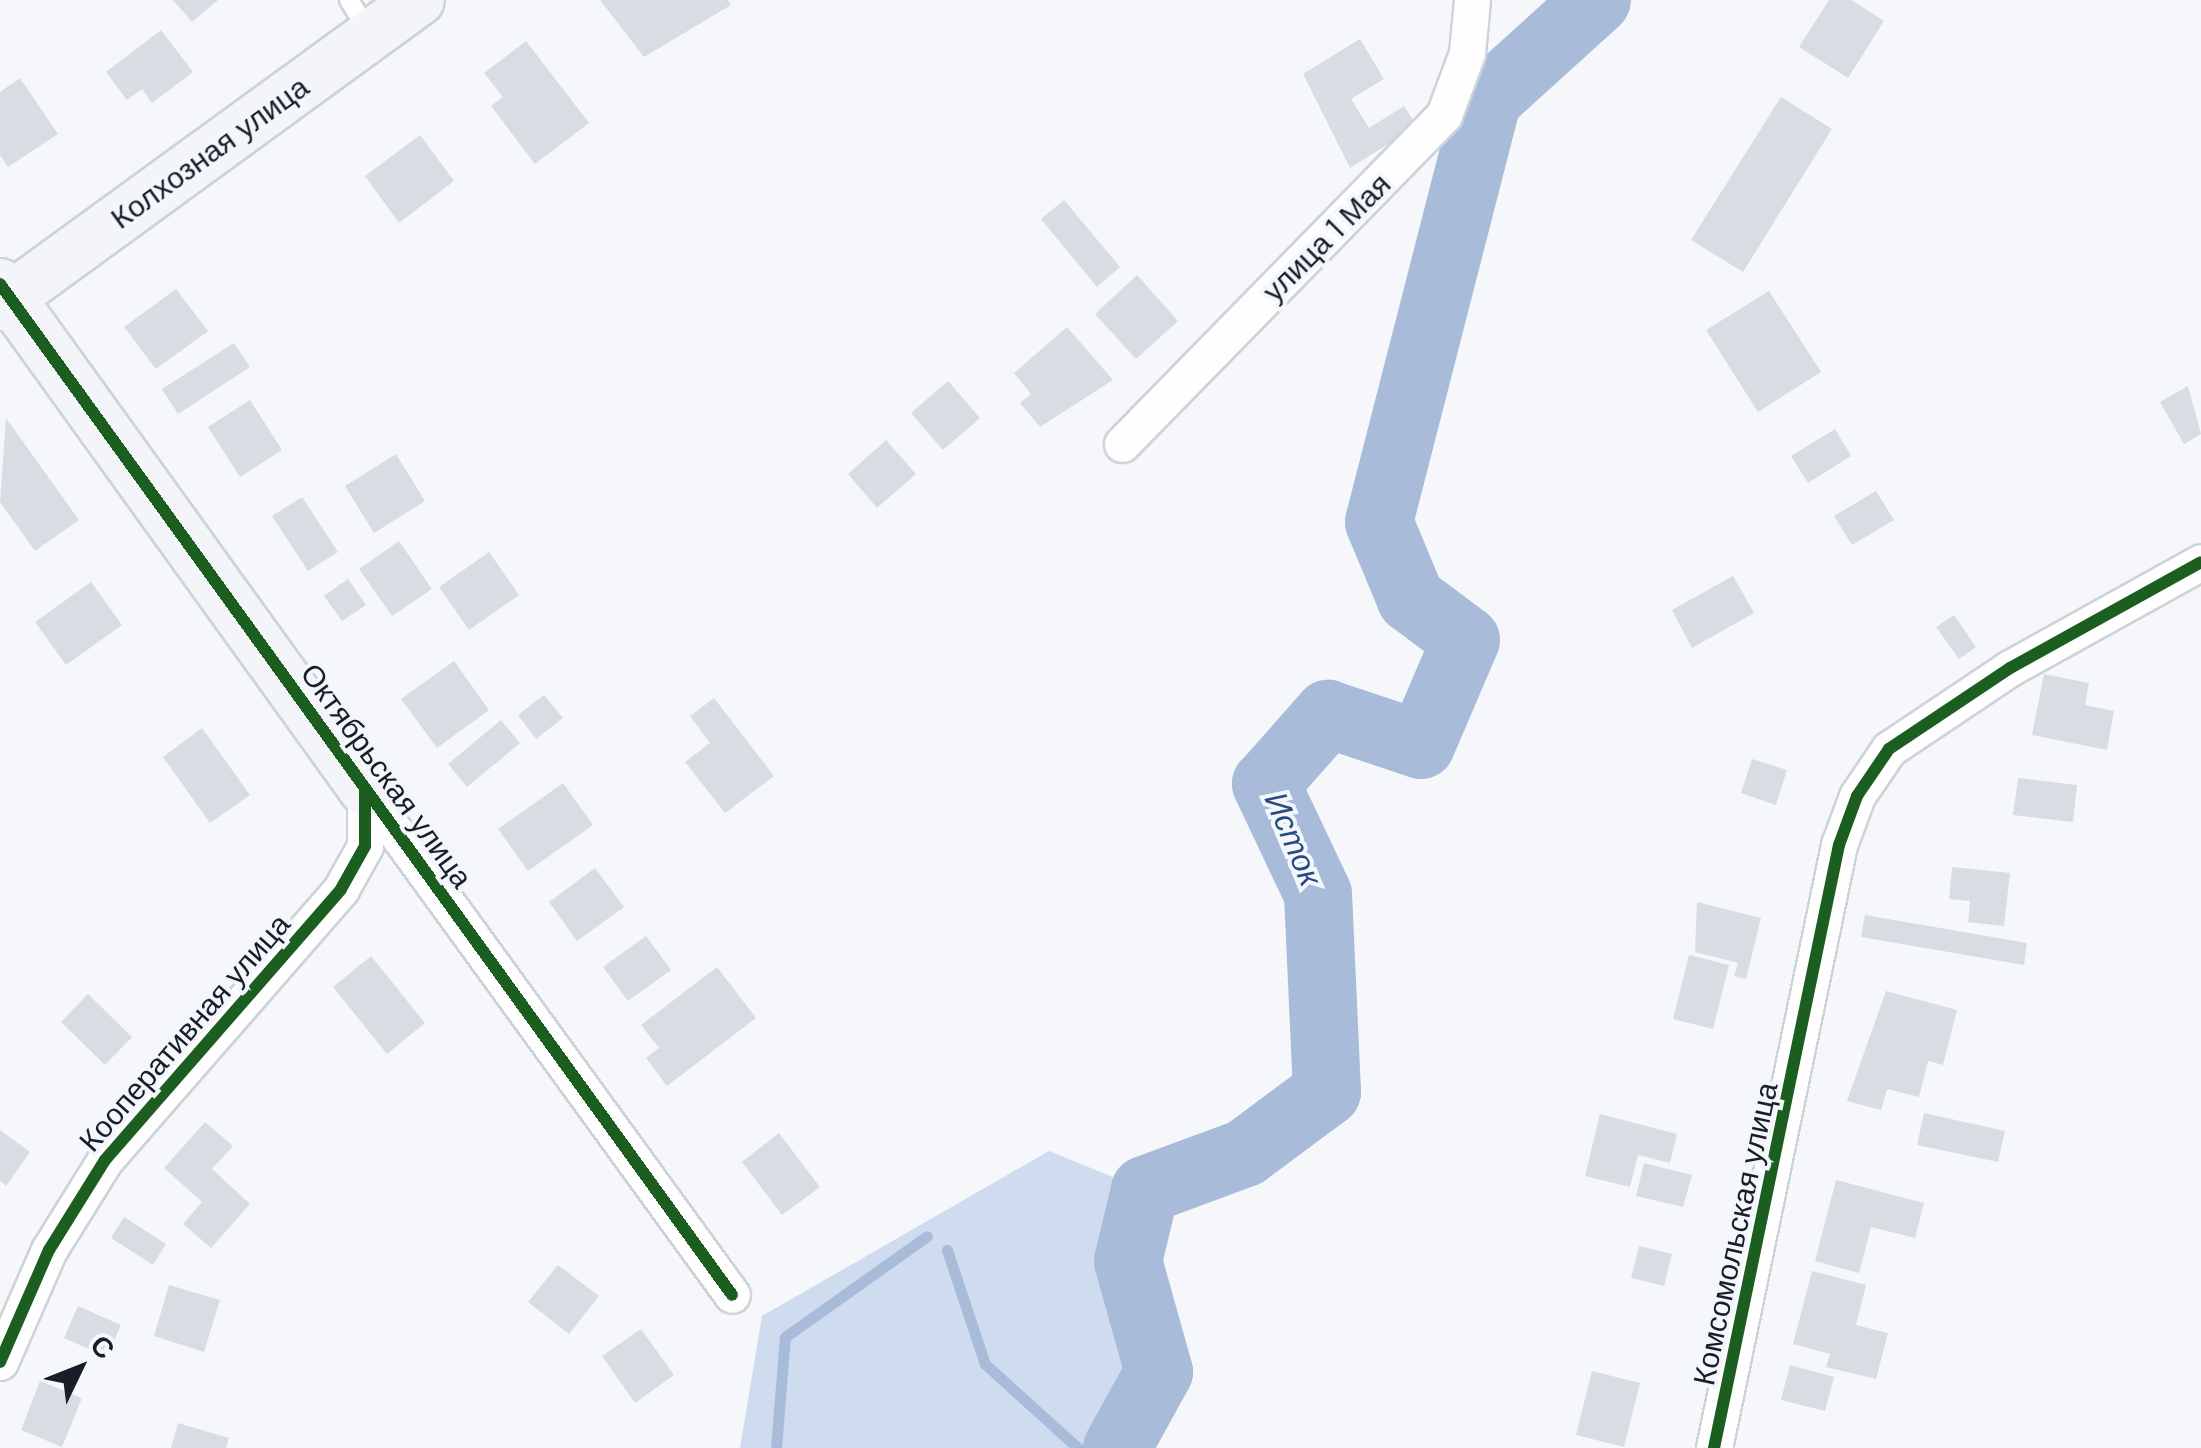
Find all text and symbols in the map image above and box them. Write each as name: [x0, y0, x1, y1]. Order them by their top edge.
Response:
street label: Колхозная улица: [104, 69, 316, 237]
street label: улица 1 Мая: [1256, 167, 1398, 309]
street label: Октябрьская улица: [293, 657, 479, 895]
water label: Исток: [1256, 786, 1330, 892]
street label: Кооперативная улица: [72, 907, 298, 1159]
street label: Комсомольская улица: [1686, 1079, 1786, 1389]
north arrow: [30, 1318, 130, 1418]
text: С: [82, 1327, 123, 1367]

